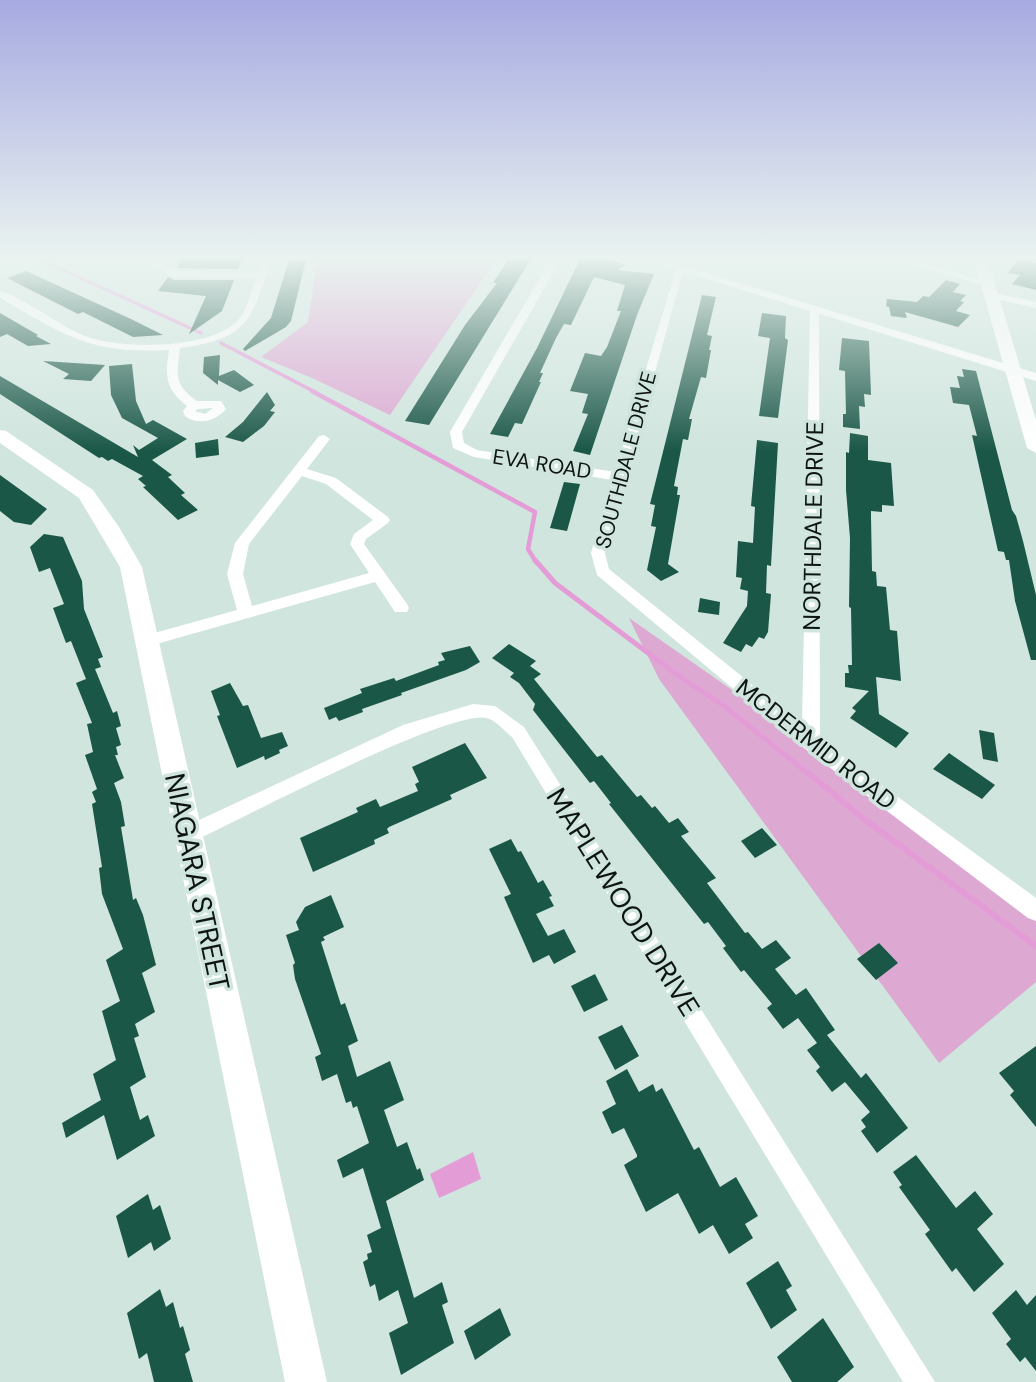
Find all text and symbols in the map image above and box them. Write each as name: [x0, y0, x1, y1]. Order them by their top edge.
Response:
street label: SOUTHDALE DRIVE: [589, 369, 663, 551]
street label: NORTHDALE DRIVE: [796, 421, 830, 631]
street label: EVA ROAD: [491, 442, 593, 486]
street label: MCDERMID ROAD: [730, 672, 902, 816]
street label: NIAGARA STREET: [156, 770, 238, 994]
street label: MAPLEWOOD DRIVE: [538, 781, 708, 1023]

